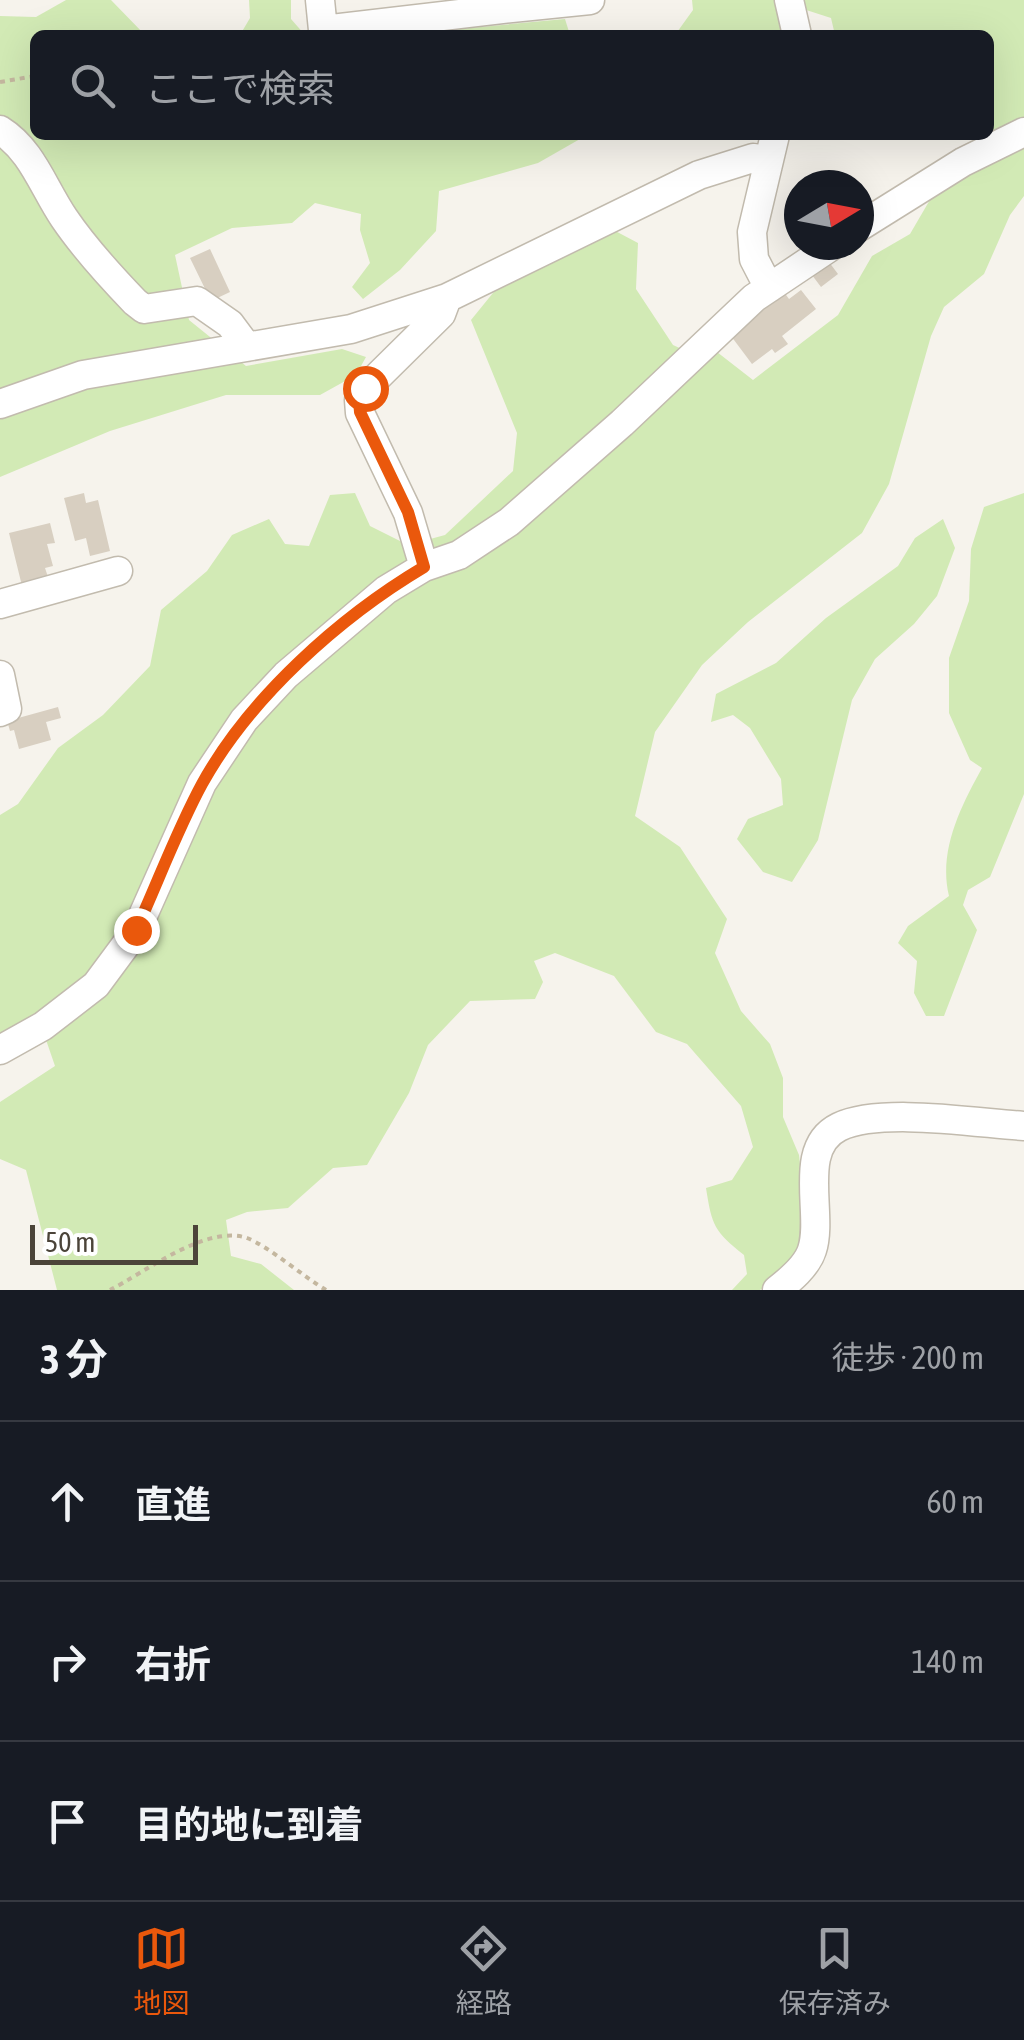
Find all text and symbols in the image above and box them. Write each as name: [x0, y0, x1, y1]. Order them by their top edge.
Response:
search box: [30, 30, 994, 140]
icon: search: [65, 58, 120, 113]
text: ここで検索: [145, 67, 335, 110]
north arrow: [784, 170, 874, 260]
route start: [343, 366, 389, 412]
route end: [114, 908, 160, 954]
scale bar: [30, 1220, 198, 1264]
text: 50 m: [45, 1226, 95, 1258]
text: 3 分: [40, 1335, 108, 1383]
text: 徒歩 · 200 m: [832, 1339, 984, 1376]
icon: ahead: [40, 1474, 95, 1529]
text: 直進: [135, 1483, 211, 1526]
text: 60 m: [926, 1483, 984, 1520]
icon: right: [40, 1634, 95, 1689]
text: 右折: [135, 1643, 211, 1686]
text: 140 m: [911, 1643, 984, 1680]
icon: arrive: [40, 1794, 95, 1849]
text: 目的地に到着: [135, 1803, 363, 1846]
tab: 地図: [133, 1921, 189, 2021]
tab: 経路: [456, 1921, 512, 2021]
tab: 保存済み: [779, 1921, 891, 2021]

